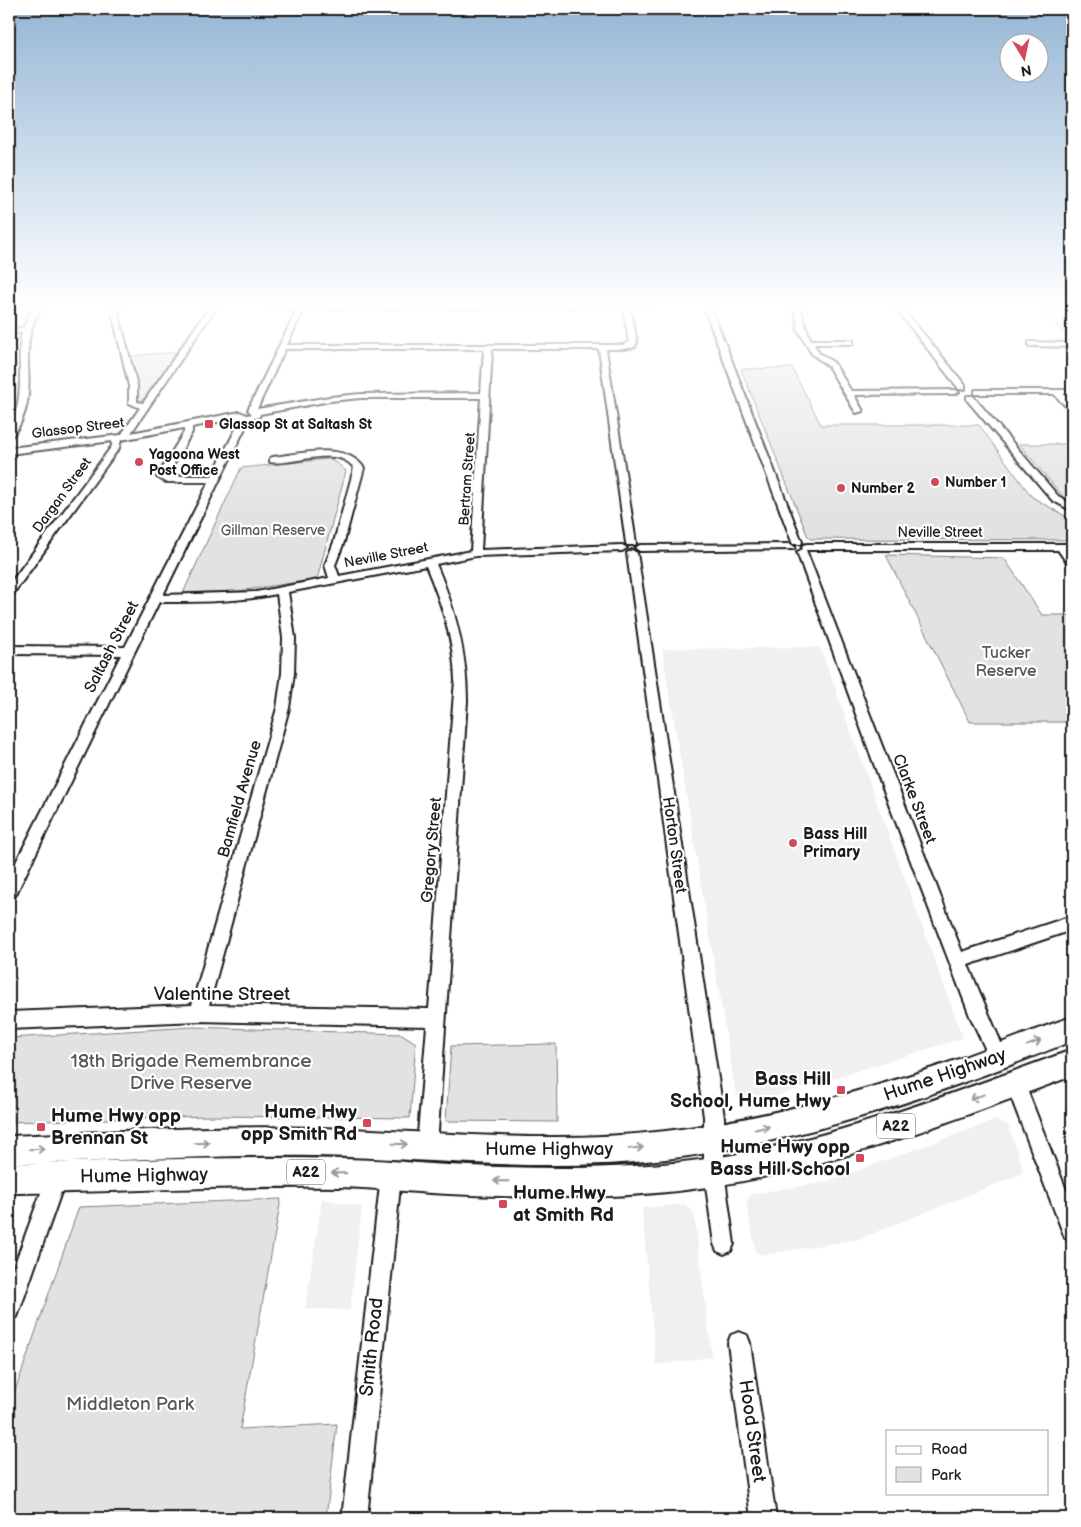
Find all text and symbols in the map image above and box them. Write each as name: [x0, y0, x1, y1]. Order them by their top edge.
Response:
north arrow: [998, 32, 1048, 82]
text: N: [1020, 61, 1033, 80]
street label: Glassop Street: [31, 414, 126, 442]
place label: Glassop St at Saltash St: [219, 416, 372, 433]
marker: Glassop St at Saltash St: [203, 418, 215, 430]
street label: Bertram Street: [455, 431, 479, 526]
place label: Yagoona West Post Office: [149, 446, 240, 479]
street label: Dargan Street: [29, 454, 95, 536]
marker: Yagoona West Post Office: [133, 456, 145, 468]
place label: Number 1: [945, 474, 1006, 491]
marker: Number 1: [929, 476, 941, 488]
place label: Number 2: [851, 480, 915, 497]
marker: Number 2: [835, 482, 847, 494]
park label: Gillman Reserve: [221, 522, 325, 539]
street label: Neville Street: [897, 524, 983, 541]
street label: Neville Street: [343, 538, 430, 571]
street label: Saltash Street: [81, 598, 143, 696]
park label: Tucker Reserve: [975, 644, 1037, 681]
street label: Bamfield Avenue: [214, 738, 266, 860]
street label: Clarke Street: [888, 751, 940, 847]
street label: Gregory Street: [418, 796, 446, 904]
street label: Horton Street: [658, 796, 690, 895]
place label: Bass Hill Primary: [803, 825, 867, 862]
marker: Bass Hill Primary: [787, 837, 799, 849]
street label: Valentine Street: [154, 983, 290, 1006]
one-way arrow: [1025, 1038, 1041, 1047]
street label: Hume Highway: [881, 1043, 1010, 1107]
park label: 18th Brigade Remembrance Drive Reserve: [71, 1050, 311, 1095]
place label: Bass Hill School, Hume Hwy: [670, 1068, 831, 1113]
marker: Bass Hill School, Hume Hwy: [835, 1084, 847, 1096]
one-way arrow: [970, 1093, 985, 1102]
place label: Hume Hwy opp Smith Rd: [241, 1101, 357, 1146]
place label: Hume Hwy opp Brennan St: [51, 1105, 181, 1150]
road number: A22: [877, 1114, 915, 1138]
marker: Hume Hwy opp Smith Rd: [361, 1117, 373, 1129]
marker: Hume Hwy opp Brennan St: [35, 1121, 47, 1133]
one-way arrow: [754, 1123, 770, 1133]
place label: Hume Hwy opp Bass Hill School: [710, 1136, 850, 1181]
one-way arrow: [194, 1138, 210, 1147]
street label: Hume Highway: [485, 1138, 614, 1161]
one-way arrow: [391, 1140, 407, 1149]
one-way arrow: [627, 1143, 643, 1152]
one-way arrow: [29, 1144, 45, 1154]
marker: Hume Hwy opp Bass Hill School: [854, 1152, 866, 1164]
road number: A22: [287, 1160, 325, 1184]
street label: Hume Highway: [80, 1163, 209, 1189]
one-way arrow: [331, 1168, 347, 1177]
one-way arrow: [493, 1176, 510, 1186]
place label: Hume Hwy at Smith Rd: [513, 1182, 614, 1227]
marker: Hume Hwy at Smith Rd: [497, 1198, 509, 1210]
street label: Smith Road: [355, 1297, 389, 1397]
street label: Hood Street: [733, 1378, 771, 1484]
park label: Middleton Park: [66, 1393, 195, 1416]
legend: [886, 1430, 1048, 1494]
text: Road: [931, 1440, 967, 1459]
text: Park: [931, 1466, 962, 1485]

